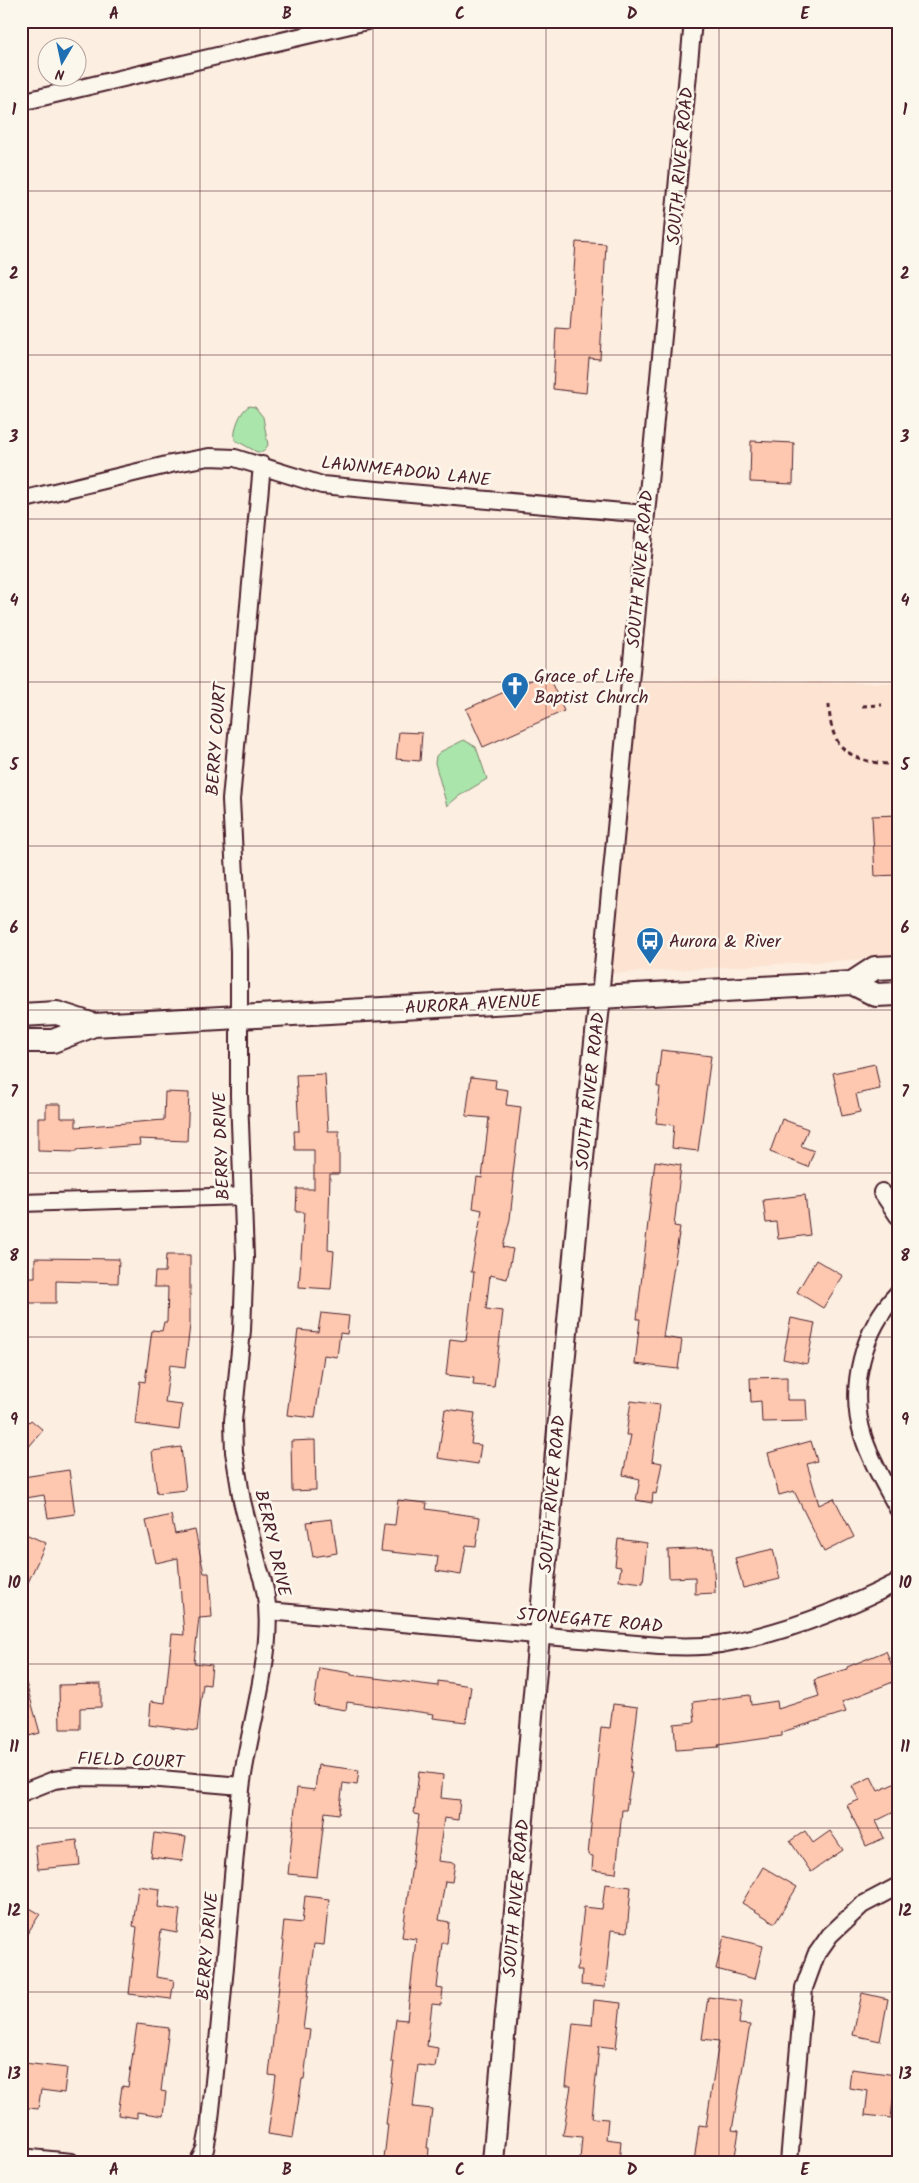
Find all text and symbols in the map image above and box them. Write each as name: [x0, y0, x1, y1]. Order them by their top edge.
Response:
text: A: [109, 2, 119, 27]
text: B: [282, 2, 292, 27]
text: C: [455, 2, 465, 27]
text: D: [627, 2, 638, 27]
text: E: [801, 2, 811, 27]
north arrow: [38, 38, 88, 88]
text: N: [54, 62, 66, 85]
street label: SOUTH RIVER ROAD: [660, 86, 703, 246]
text: 1: [12, 98, 17, 123]
text: 1: [903, 98, 908, 123]
text: 2: [9, 262, 19, 287]
text: 2: [900, 262, 910, 287]
text: 3: [9, 425, 19, 450]
text: 3: [900, 425, 910, 450]
street label: LAWNMEADOW LANE: [320, 449, 492, 496]
street label: SOUTH RIVER ROAD: [620, 489, 663, 649]
text: 4: [10, 589, 19, 614]
text: 4: [901, 589, 910, 614]
place label: Grace of Life Baptist Church: [534, 663, 648, 713]
church icon: Grace of Life Baptist Church: [500, 671, 530, 710]
street label: BERRY COURT: [199, 680, 236, 797]
text: 5: [9, 753, 20, 778]
text: 5: [900, 753, 911, 778]
text: 6: [10, 916, 19, 941]
text: 6: [901, 916, 910, 941]
bus stop icon: Aurora & River: [635, 926, 665, 965]
place label: Aurora & River: [669, 928, 782, 957]
street label: AURORA AVENUE: [404, 987, 542, 1024]
street label: SOUTH RIVER ROAD: [569, 1011, 614, 1171]
text: 7: [10, 1080, 18, 1105]
text: 7: [901, 1080, 909, 1105]
street label: BERRY DRIVE: [206, 1091, 239, 1201]
text: 8: [9, 1244, 19, 1269]
text: 8: [900, 1244, 910, 1269]
text: 9: [10, 1408, 18, 1433]
text: 9: [901, 1408, 909, 1433]
street label: SOUTH RIVER ROAD: [532, 1414, 575, 1574]
street label: BERRY DRIVE: [245, 1487, 298, 1600]
text: 10: [7, 1571, 21, 1596]
text: 10: [898, 1571, 912, 1596]
street label: STONEGATE ROAD: [516, 1601, 664, 1642]
text: 11: [9, 1735, 19, 1760]
text: 11: [900, 1735, 910, 1760]
street label: FIELD COURT: [77, 1745, 186, 1778]
street label: SOUTH RIVER ROAD: [496, 1818, 539, 1978]
street label: BERRY DRIVE: [189, 1890, 228, 2001]
text: 12: [7, 1899, 21, 1924]
text: 12: [898, 1899, 912, 1924]
text: 13: [7, 2062, 21, 2087]
text: 13: [898, 2062, 912, 2087]
text: A: [109, 2158, 119, 2183]
text: B: [282, 2158, 292, 2183]
text: C: [455, 2158, 465, 2183]
text: D: [627, 2158, 638, 2183]
text: E: [801, 2158, 811, 2183]

